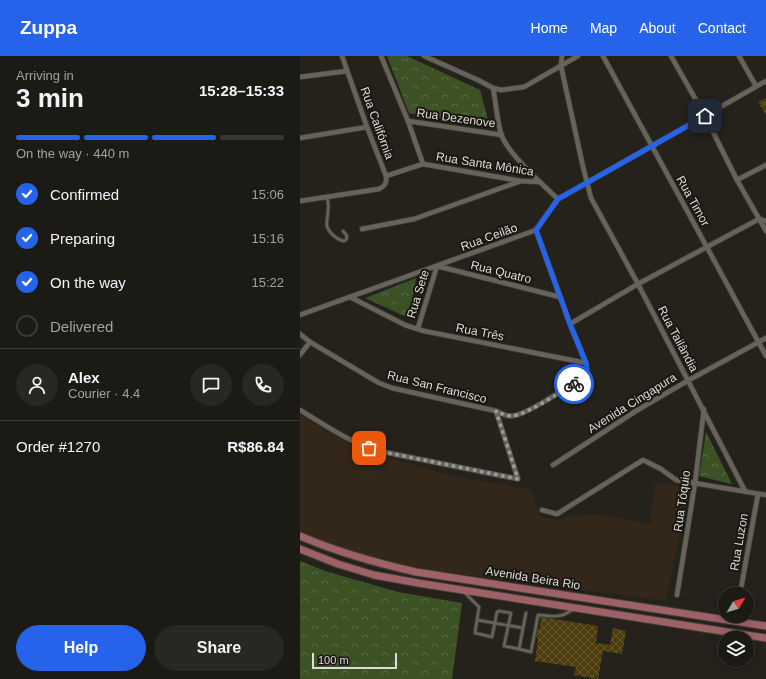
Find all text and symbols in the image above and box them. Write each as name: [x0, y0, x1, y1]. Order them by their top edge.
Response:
text: Zuppa: [20, 17, 77, 38]
text: Home: [531, 20, 568, 36]
text: Map: [590, 20, 617, 36]
text: About: [639, 20, 676, 36]
text: Contact: [698, 20, 746, 36]
text: Arriving in: [16, 68, 74, 83]
text: 15:28–15:33: [199, 82, 284, 99]
text: 3 min: [16, 83, 84, 113]
street label: Rua Califórnia: [357, 85, 397, 161]
pin: [688, 99, 722, 133]
icon: home: [694, 105, 716, 127]
street label: Rua Dezenove: [416, 106, 497, 131]
text: On the way · 440 m: [16, 146, 129, 161]
street label: Rua Santa Mônica: [435, 149, 535, 179]
street label: Rua Timor: [673, 173, 713, 229]
icon: check: [16, 183, 38, 205]
text: Confirmed: [50, 186, 119, 203]
text: 15:06: [251, 187, 284, 202]
street label: Rua Ceilão: [459, 220, 520, 254]
icon: check: [16, 227, 38, 249]
text: Preparing: [50, 230, 115, 247]
text: 15:16: [251, 231, 284, 246]
street label: Rua Quatro: [469, 258, 533, 286]
street label: Rua Sete: [404, 268, 432, 320]
icon: check: [16, 271, 38, 293]
text: On the way: [50, 274, 126, 291]
text: 15:22: [251, 275, 284, 290]
street label: Rua Tailândia: [655, 304, 701, 375]
text: Delivered: [50, 318, 113, 335]
street label: Rua Três: [455, 320, 505, 344]
button: person: [16, 364, 58, 406]
button: chat: [190, 364, 232, 406]
button: phone: [242, 364, 284, 406]
courier: [554, 364, 594, 404]
street label: Rua San Francisco: [386, 368, 489, 406]
text: Alex: [68, 369, 100, 386]
street label: Avenida Cingapura: [585, 370, 679, 436]
icon: bike: [563, 373, 585, 395]
text: Courier · 4.4: [68, 386, 140, 401]
pin: [352, 431, 386, 465]
icon: bag: [358, 437, 380, 459]
text: Order #1270: [16, 438, 100, 455]
text: R$86.84: [227, 438, 284, 455]
street label: Rua Tóquio: [671, 469, 693, 533]
street label: Rua Luzon: [727, 512, 751, 572]
street label: Avenida Beira Rio: [485, 564, 582, 592]
north arrow: [718, 587, 754, 623]
map controls: [718, 587, 754, 667]
button: Help: [16, 625, 146, 671]
button: Share: [154, 625, 284, 671]
button: layers: [718, 631, 754, 667]
scale bar: [312, 651, 397, 670]
text: 100 m: [318, 654, 349, 666]

